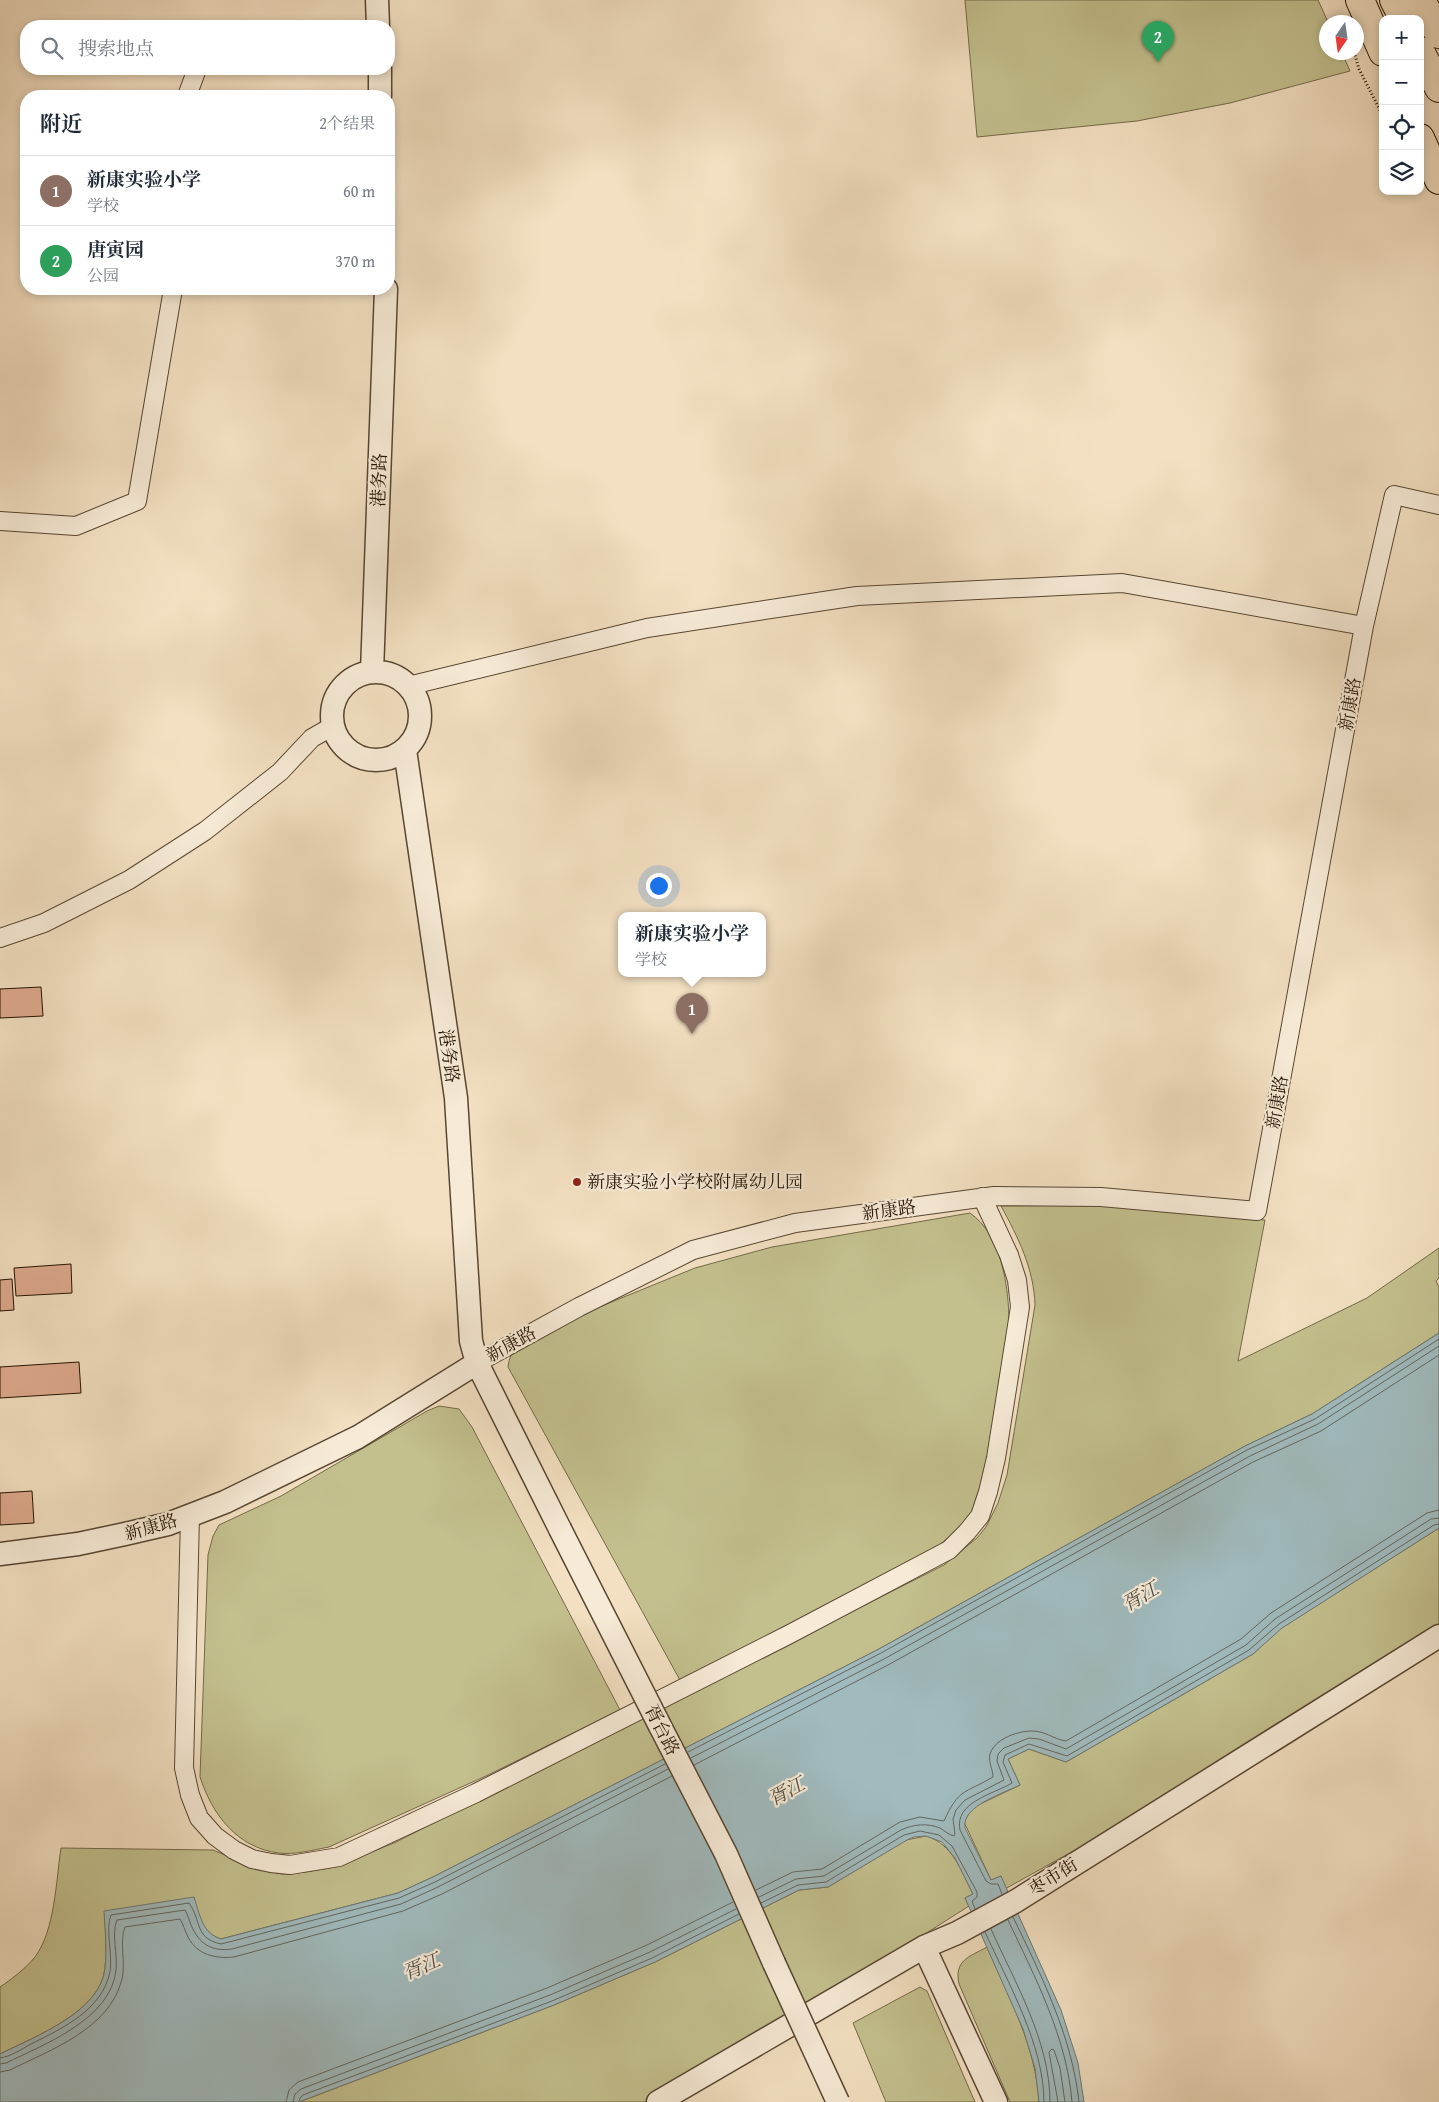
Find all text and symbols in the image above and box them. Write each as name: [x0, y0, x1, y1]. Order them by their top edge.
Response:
north arrow: [1319, 15, 1364, 60]
map controls: [1379, 15, 1424, 195]
button: +: [1379, 15, 1424, 60]
search box: [20, 20, 395, 75]
pin: 2: [1142, 21, 1174, 62]
icon: search: [38, 34, 66, 62]
text: 搜索地点: [78, 34, 154, 62]
button: −: [1379, 60, 1424, 105]
button: locate: [1379, 105, 1424, 150]
text: 附近: [40, 108, 82, 139]
text: 2个结果: [319, 111, 375, 135]
button: layers: [1379, 150, 1424, 195]
text: 新康实验小学: [87, 165, 201, 193]
text: 1: [52, 179, 60, 203]
text: 60 m: [343, 179, 375, 203]
text: 学校: [87, 193, 119, 217]
text: 唐寅园: [87, 235, 144, 263]
text: 2: [52, 249, 60, 273]
text: 370 m: [335, 249, 375, 273]
text: 公园: [87, 263, 119, 287]
street label: 港务路: [364, 453, 393, 507]
street label: 新康路: [1332, 675, 1367, 733]
your location: [646, 873, 672, 899]
popup: [618, 912, 766, 977]
text: 新康实验小学: [635, 919, 749, 947]
text: 学校: [635, 947, 667, 971]
pin: 1: [676, 993, 708, 1034]
street label: 港务路: [432, 1027, 467, 1085]
street label: 新康路: [1259, 1073, 1294, 1131]
place label: 新康实验小学校附属幼儿园: [587, 1168, 803, 1195]
marker: 新康实验小学校附属幼儿园: [571, 1176, 583, 1188]
street label: 新康路: [860, 1192, 918, 1227]
street label: 新康路: [481, 1319, 541, 1368]
street label: 新康路: [121, 1506, 181, 1547]
water label: 胥江: [1117, 1573, 1166, 1618]
street label: 胥台路: [638, 1700, 687, 1760]
water label: 胥江: [763, 1768, 812, 1812]
street label: 枣市街: [1023, 1851, 1083, 1902]
water label: 胥江: [398, 1945, 447, 1986]

